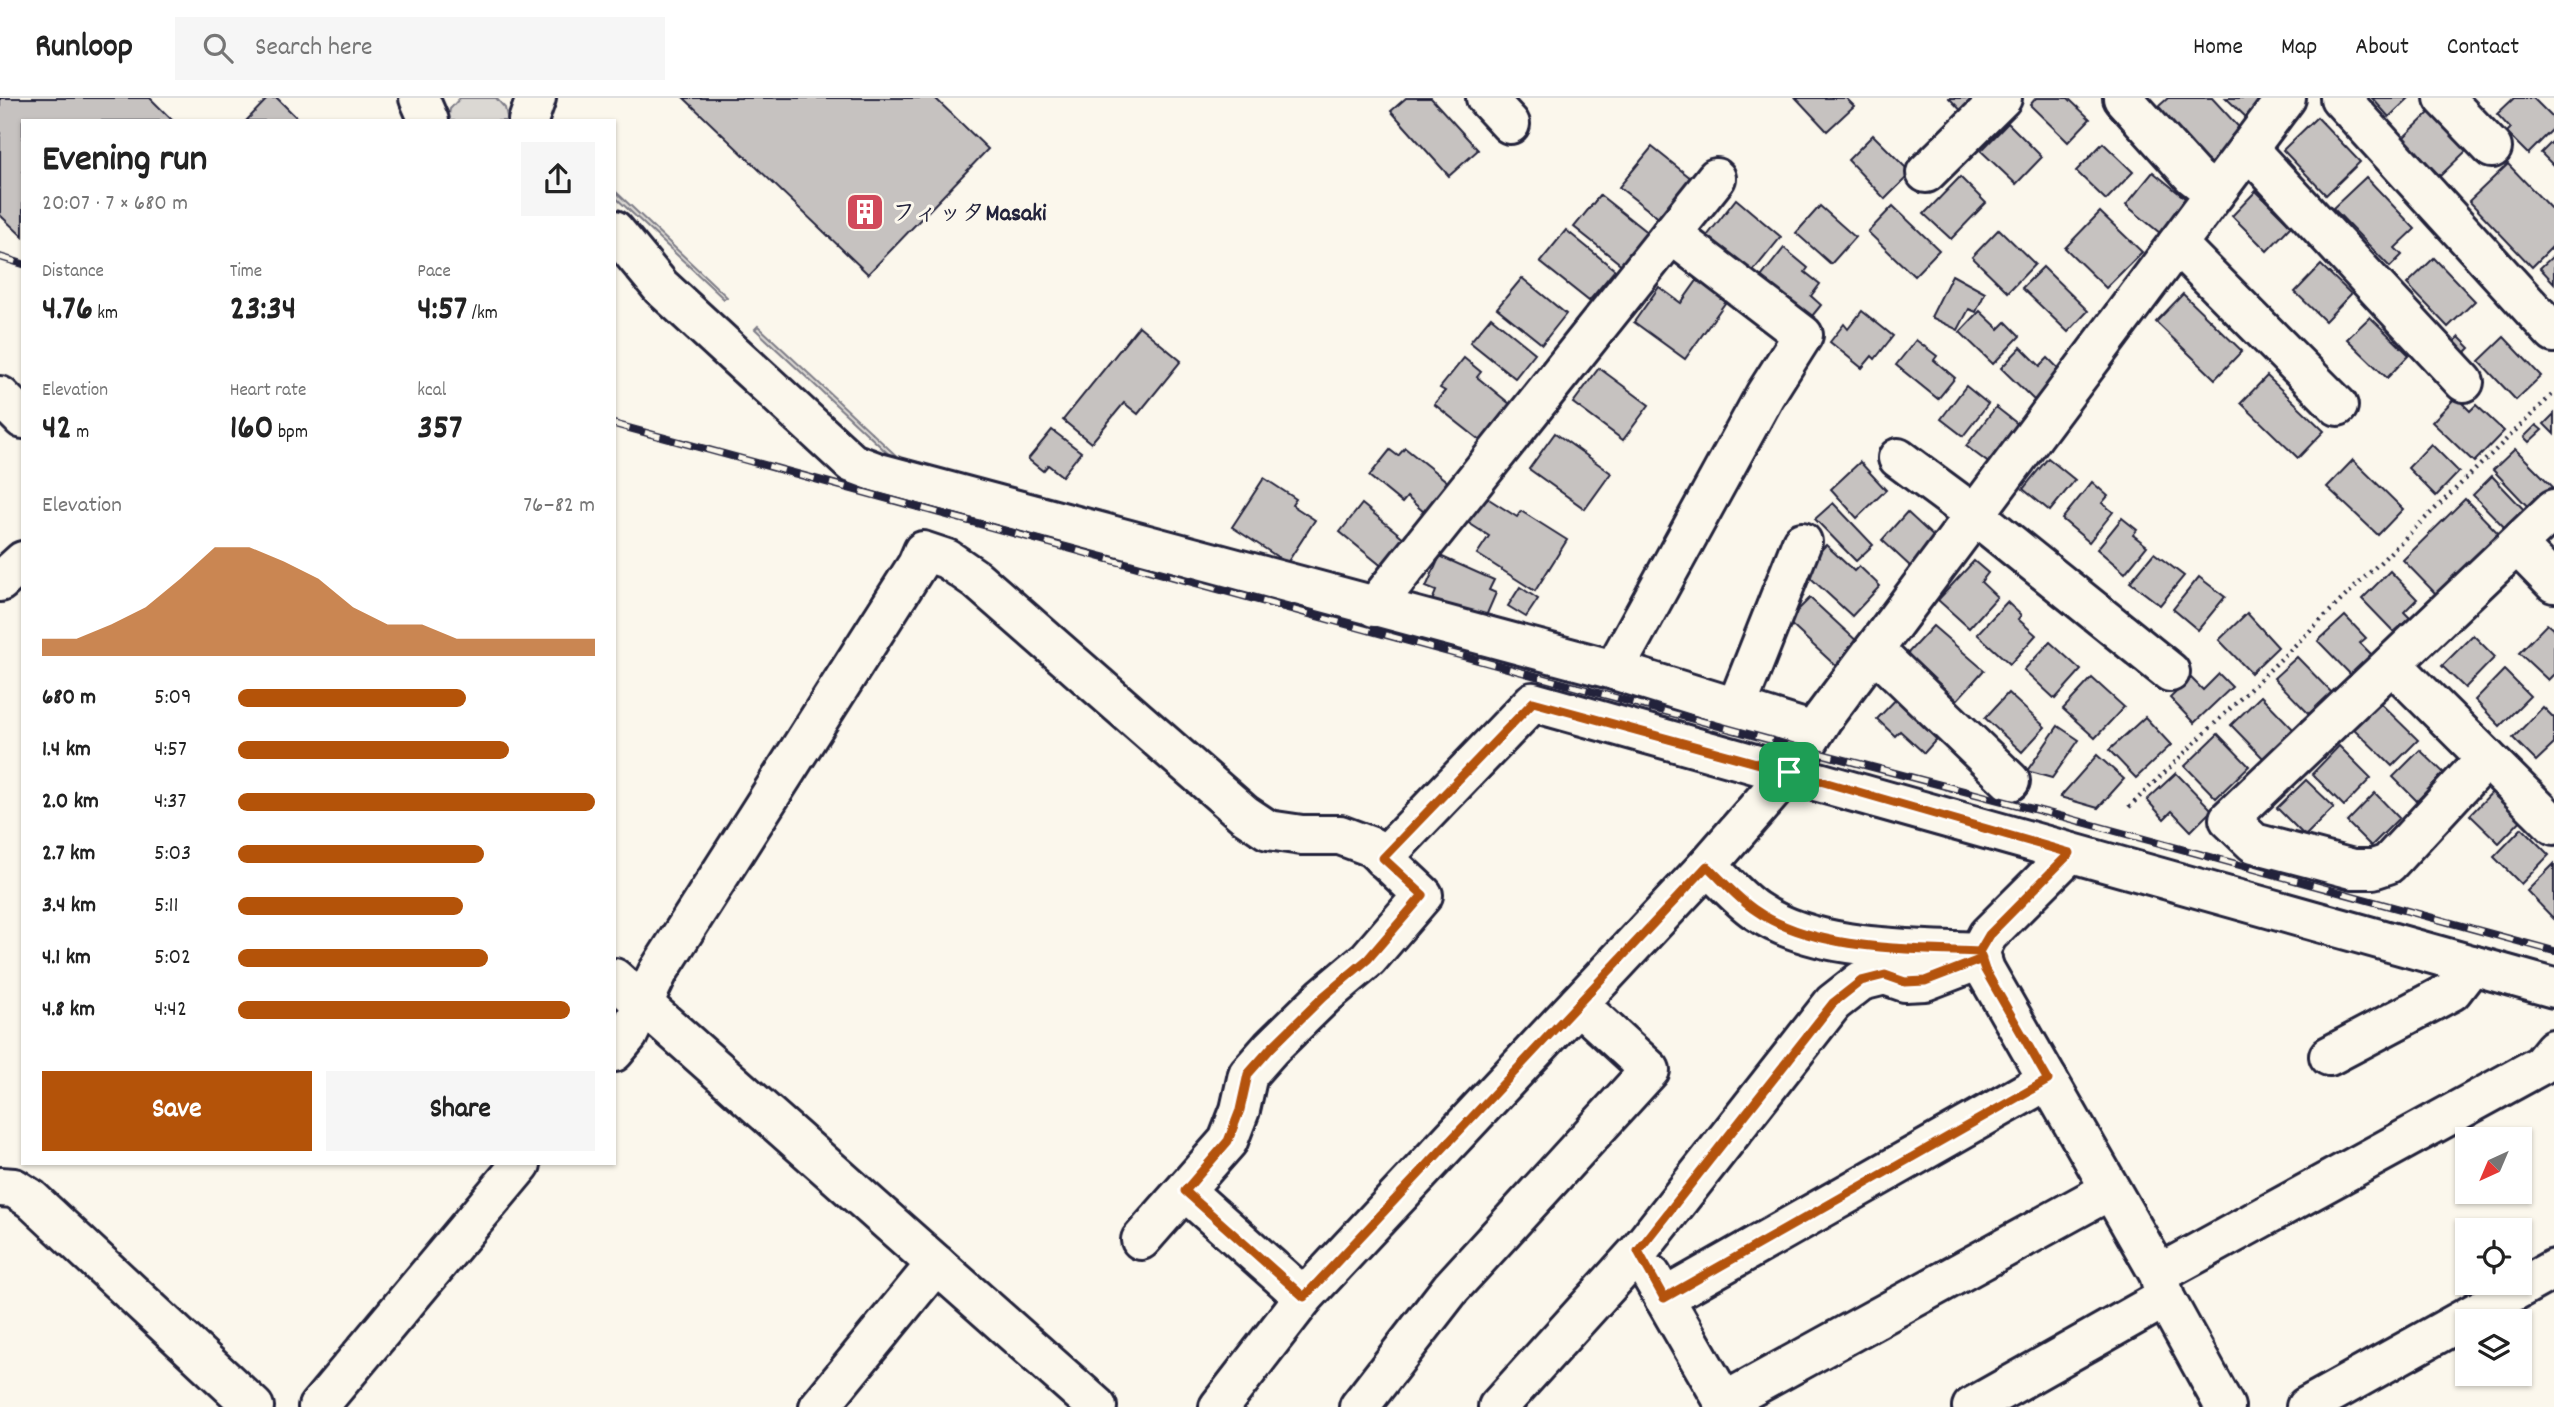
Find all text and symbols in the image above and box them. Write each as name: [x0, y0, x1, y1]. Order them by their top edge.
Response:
search box: [175, 17, 665, 80]
text: Runloop: [35, 25, 133, 72]
icon: search: [199, 29, 237, 67]
text: Search here: [255, 30, 372, 67]
text: Home: [2193, 31, 2243, 65]
text: Map: [2281, 31, 2317, 65]
text: About: [2355, 31, 2409, 65]
text: Contact: [2447, 31, 2519, 65]
text: Evening run: [42, 134, 207, 189]
button: share: [521, 142, 595, 216]
text: 20:07 · 7 × 680 m: [42, 188, 188, 221]
building icon: フィッタMasaki: [844, 191, 886, 233]
place label: フィッタMasaki: [892, 198, 1047, 232]
text: Distance: [42, 259, 104, 286]
text: Time: [230, 259, 262, 286]
text: Pace: [417, 259, 451, 286]
text: 4.76: [42, 286, 93, 336]
text: 23:34: [230, 286, 296, 336]
text: 4:57: [417, 286, 467, 336]
text: km: [93, 301, 118, 328]
text: /km: [467, 301, 498, 328]
text: Elevation: [42, 378, 108, 405]
text: Heart rate: [230, 378, 306, 405]
text: kcal: [417, 378, 446, 405]
text: 42: [42, 405, 72, 455]
text: 160: [230, 405, 274, 455]
text: 357: [417, 405, 462, 455]
text: m: [72, 420, 89, 447]
text: bpm: [274, 420, 308, 447]
text: Elevation: [42, 490, 122, 523]
text: 76–82 m: [523, 490, 595, 523]
text: 680 m: [42, 682, 96, 715]
text: 5:09: [154, 682, 192, 715]
text: 1.4 km: [42, 734, 91, 767]
text: 4:57: [154, 734, 187, 767]
pin: [1759, 742, 1819, 802]
icon: arrive: [1770, 753, 1808, 791]
text: 2.0 km: [42, 786, 99, 819]
text: 4:37: [154, 786, 186, 819]
text: 2.7 km: [42, 838, 95, 871]
text: 5:03: [154, 838, 191, 871]
text: 3.4 km: [42, 890, 96, 923]
text: 5:11: [154, 890, 179, 923]
text: 4.1 km: [42, 942, 91, 975]
text: 5:02: [154, 942, 191, 975]
text: 4.8 km: [42, 994, 95, 1027]
text: 4:42: [154, 994, 187, 1027]
button: Save: [42, 1071, 312, 1151]
button: Share: [326, 1071, 595, 1151]
north arrow: [2455, 1127, 2532, 1204]
map controls: [2455, 1127, 2532, 1386]
button: locate: [2455, 1218, 2532, 1295]
button: layers: [2455, 1309, 2532, 1386]

